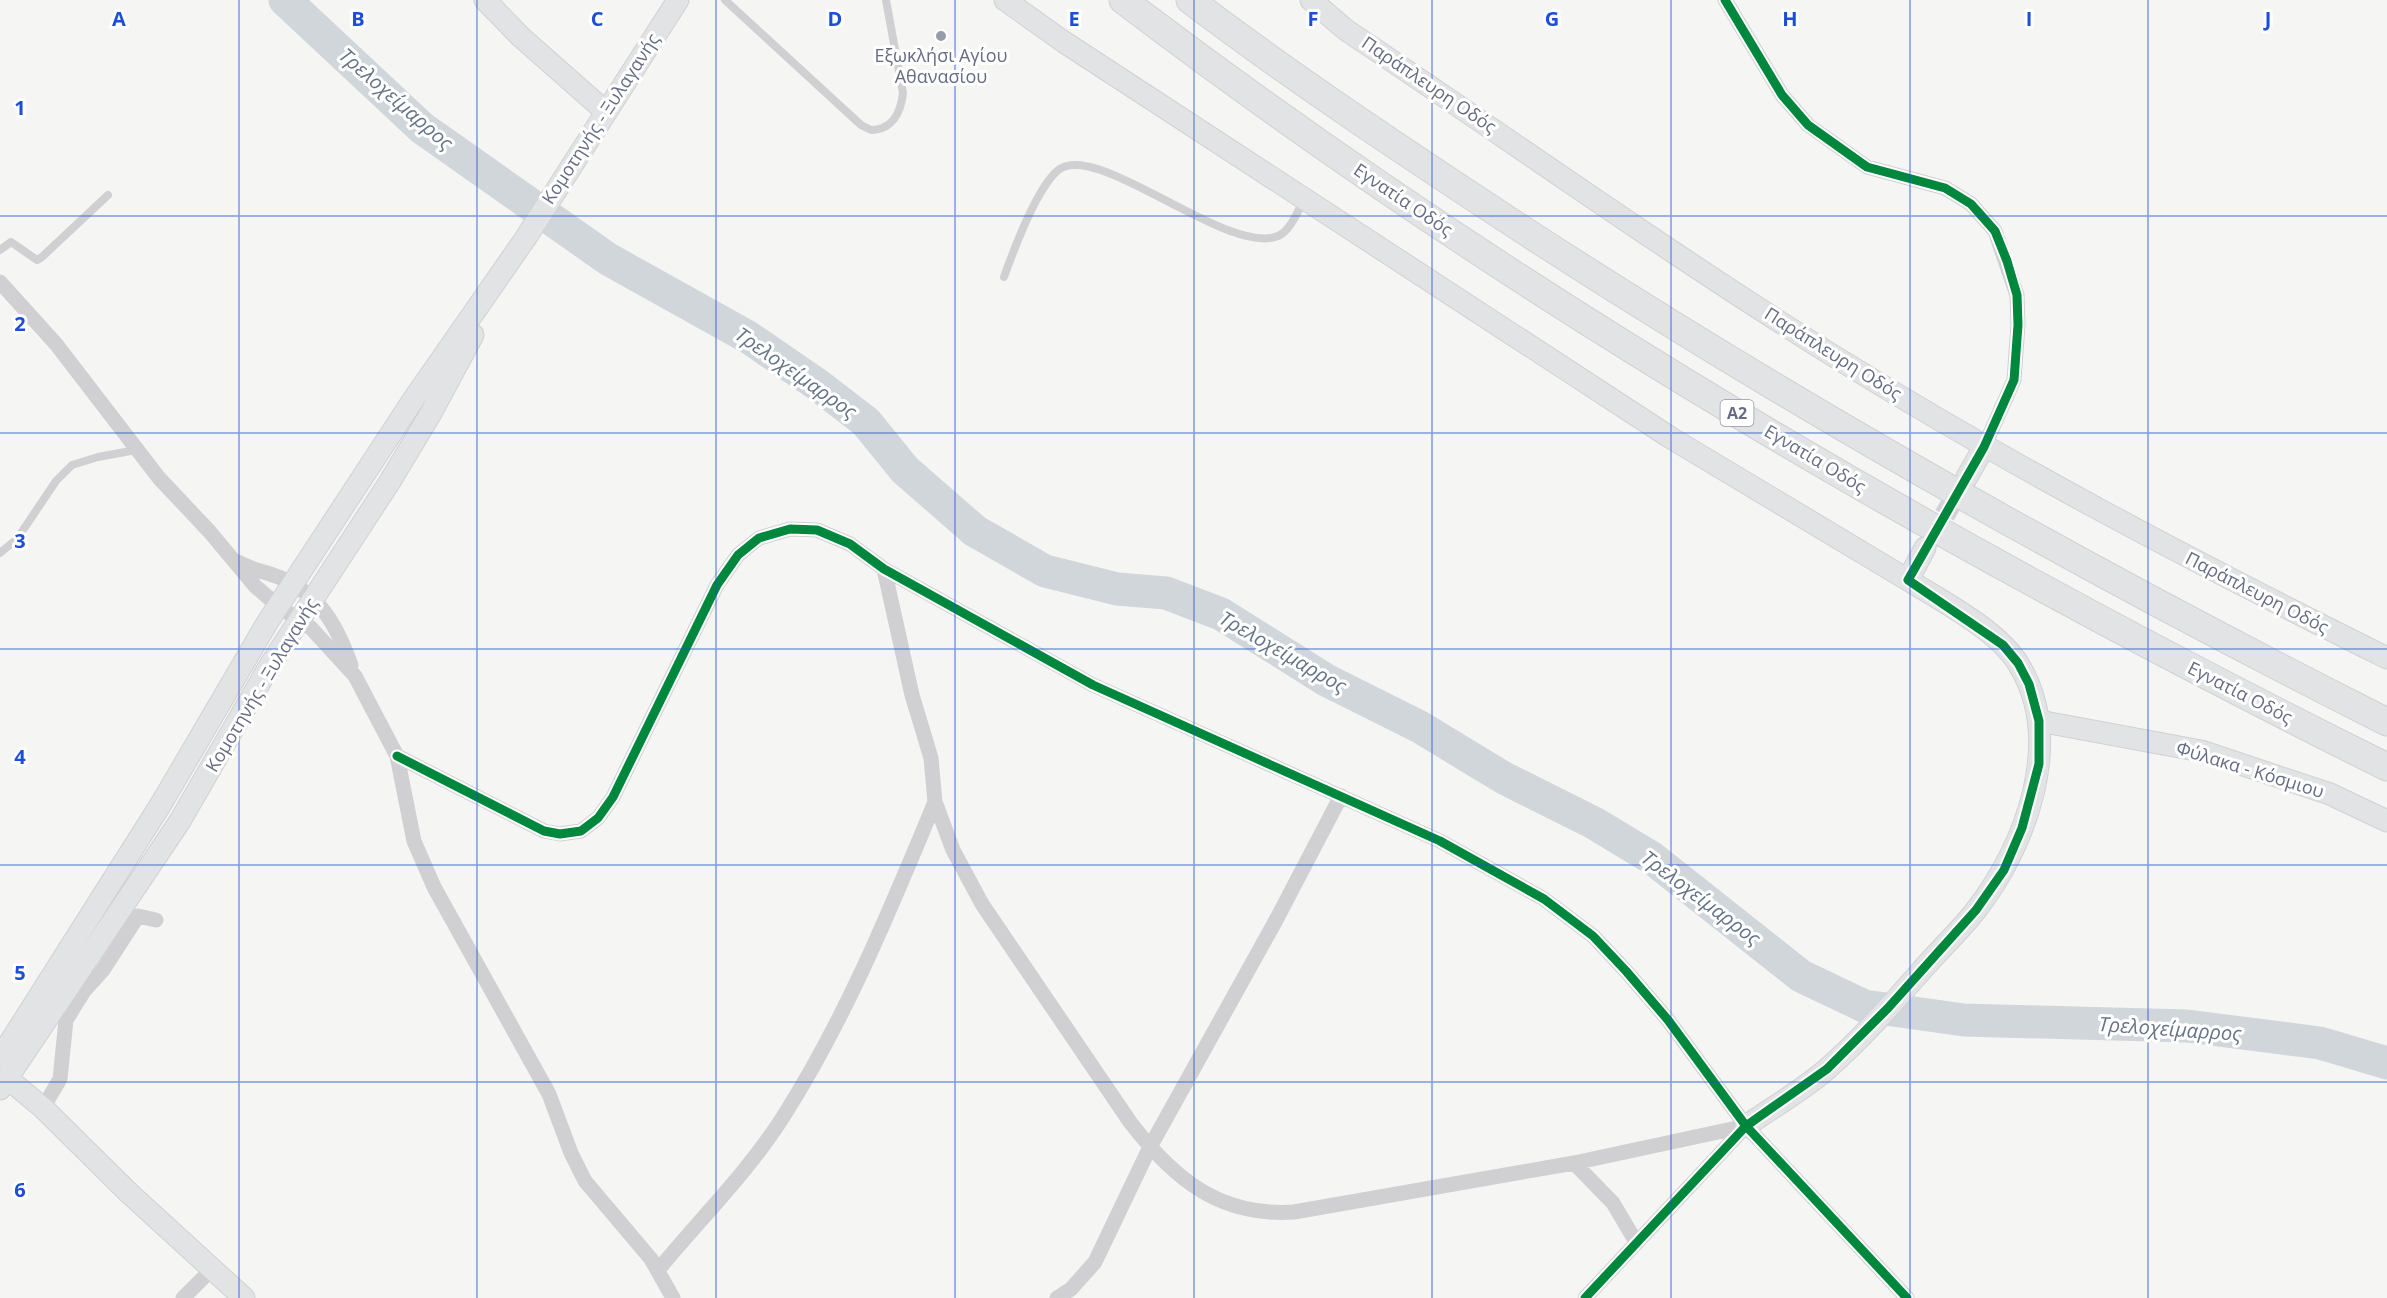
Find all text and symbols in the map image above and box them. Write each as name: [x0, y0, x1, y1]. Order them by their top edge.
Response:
text: A: [112, 5, 126, 32]
text: B: [351, 5, 365, 32]
text: C: [591, 5, 604, 32]
text: D: [828, 5, 842, 32]
text: E: [1068, 5, 1080, 32]
text: F: [1308, 5, 1318, 32]
text: G: [1545, 5, 1559, 32]
text: H: [1782, 5, 1798, 32]
text: I: [2026, 5, 2032, 32]
text: J: [2263, 5, 2271, 32]
street label: Κομοτηνής - Ξυλαγανής: [536, 28, 665, 209]
marker: Εξωκλήσι Αγίου Αθανασίου: [934, 29, 948, 43]
street label: Παράπλευρη Οδός: [1357, 30, 1502, 138]
water label: Τρελοχείμαρρος: [334, 42, 460, 156]
place label: Εξωκλήσι Αγίου Αθανασίου: [875, 43, 1007, 88]
text: 1: [14, 94, 26, 121]
street label: Εγνατία Οδός: [1349, 157, 1458, 241]
street label: Παράπλευρη Οδός: [1760, 301, 1907, 405]
text: 2: [14, 310, 26, 337]
water label: Τρελοχείμαρρος: [730, 321, 863, 425]
road number: Α2: [1720, 400, 1754, 426]
street label: Εγνατία Οδός: [1760, 418, 1871, 498]
text: 3: [14, 527, 26, 554]
street label: Παράπλευρη Οδός: [2182, 546, 2333, 639]
street label: Κομοτηνής - Ξυλαγανής: [200, 593, 323, 776]
water label: Τρελοχείμαρρος: [1215, 604, 1353, 699]
street label: Εγνατία Οδός: [2184, 655, 2297, 729]
street label: Φύλακα - Κόσμιου: [2173, 735, 2327, 803]
text: 4: [14, 743, 26, 770]
water label: Τρελοχείμαρρος: [1636, 844, 1767, 952]
text: 5: [14, 959, 26, 986]
water label: Τρελοχείμαρρος: [2098, 1010, 2243, 1047]
text: 6: [14, 1176, 26, 1203]

